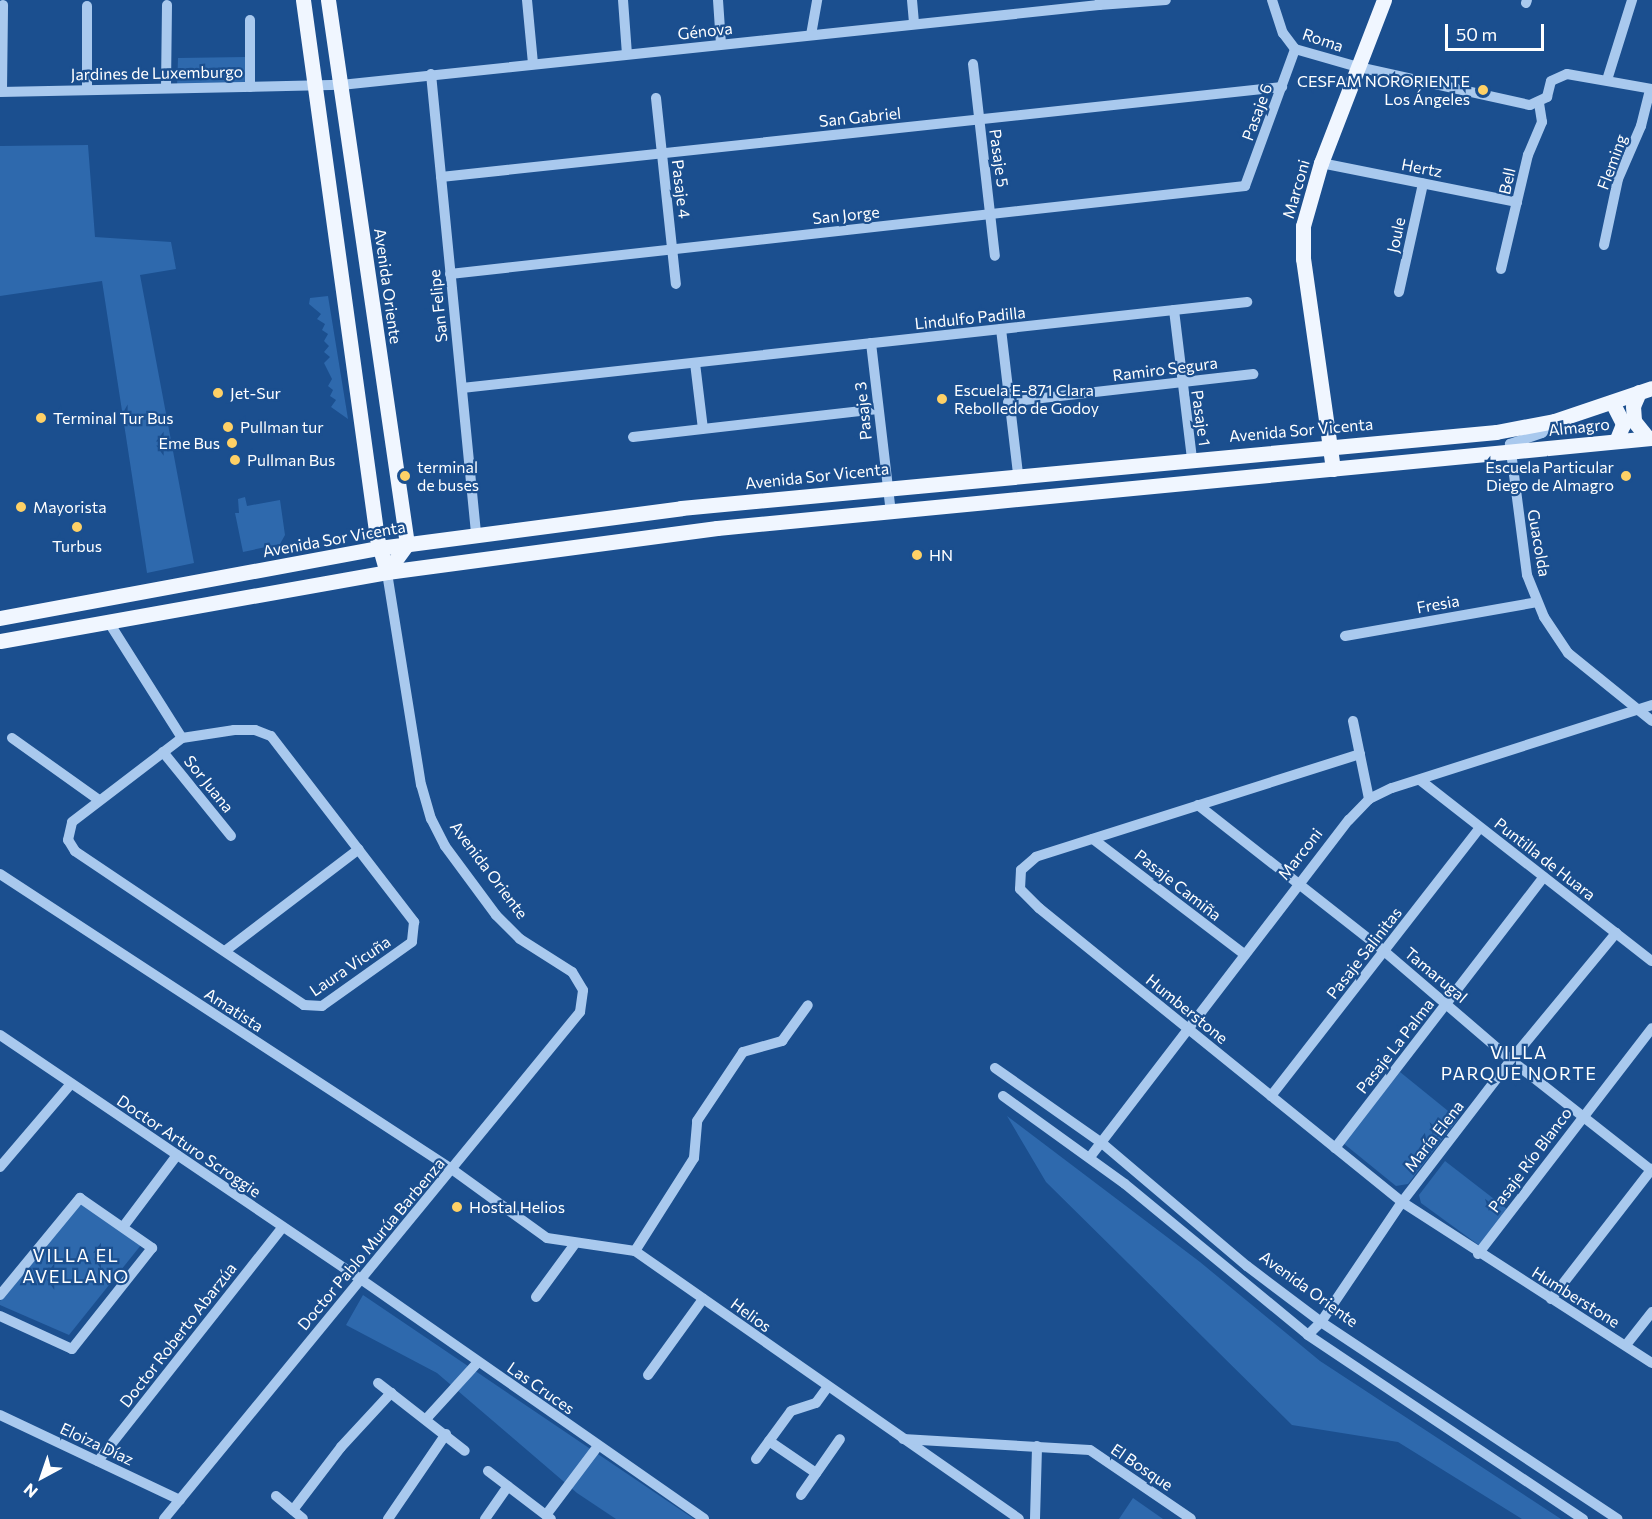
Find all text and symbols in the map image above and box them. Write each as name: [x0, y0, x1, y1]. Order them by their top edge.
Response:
scale bar: [1448, 12, 1547, 50]
street label: Génova: [677, 19, 733, 43]
text: 50 m: [1456, 23, 1497, 45]
street label: Roma: [1300, 24, 1346, 56]
street label: Jardines de Luxemburgo: [70, 62, 244, 84]
place label: CESFAM NORORIENTE Los Ángeles: [1297, 71, 1470, 109]
street label: Pasaje 6: [1238, 81, 1276, 143]
marker: CESFAM NORORIENTE Los Ángeles: [1474, 81, 1492, 99]
street label: San Gabriel: [818, 103, 902, 131]
street label: Pasaje 5: [985, 128, 1013, 188]
street label: Fleming: [1593, 132, 1631, 192]
street label: Hertz: [1400, 155, 1444, 181]
street label: Marconi: [1278, 157, 1314, 221]
street label: Pasaje 4: [668, 158, 694, 220]
street label: Bell: [1495, 166, 1519, 196]
street label: San Jorge: [811, 202, 881, 228]
street label: Joule: [1383, 216, 1409, 254]
street label: Avenida Oriente: [370, 227, 406, 345]
street label: San Felipe: [425, 269, 451, 343]
street label: Lindulfo Padilla: [914, 303, 1026, 333]
street label: Ramiro Segura: [1111, 353, 1219, 385]
place label: Escuela E-871 Clara Rebolledo de Godoy: [954, 380, 1099, 418]
street label: Pasaje 3: [850, 381, 876, 441]
place label: Jet-Sur: [230, 383, 281, 403]
marker: Jet-Sur: [211, 386, 225, 400]
street label: Pasaje 1: [1188, 389, 1214, 447]
marker: Escuela E-871 Clara Rebolledo de Godoy: [935, 392, 949, 406]
place label: Terminal Tur Bus: [53, 408, 173, 428]
marker: Terminal Tur Bus: [34, 411, 48, 425]
street label: Avenida Sor Vicenta: [1228, 414, 1374, 446]
street label: Almagro: [1547, 414, 1611, 440]
place label: Pullman tur: [240, 417, 324, 437]
marker: Pullman tur: [221, 420, 235, 434]
place label: Eme Bus: [158, 433, 220, 453]
marker: Eme Bus: [225, 436, 239, 450]
place label: Pullman Bus: [247, 450, 335, 470]
marker: Pullman Bus: [228, 453, 242, 467]
place label: terminal de buses: [417, 457, 479, 495]
place label: Escuela Particular Diego de Almagro: [1485, 457, 1614, 495]
street label: Avenida Sor Vicenta: [744, 459, 890, 493]
marker: terminal de buses: [398, 469, 412, 483]
marker: Escuela Particular Diego de Almagro: [1619, 469, 1633, 483]
place label: Mayorista: [33, 497, 107, 517]
marker: Mayorista: [14, 500, 28, 514]
street label: Guacolda: [1524, 508, 1554, 578]
street label: Avenida Sor Vicenta: [261, 517, 407, 561]
marker: Turbus: [70, 520, 84, 534]
place label: Turbus: [52, 536, 102, 556]
place label: HN: [929, 545, 953, 565]
marker: HN: [910, 548, 924, 562]
street label: Fresia: [1415, 591, 1461, 617]
street label: Sor Juana: [180, 752, 238, 816]
street label: Puntilla de Huara: [1491, 814, 1599, 904]
street label: Avenida Oriente: [446, 818, 532, 922]
street label: Marconi: [1274, 824, 1326, 884]
street label: Pasaje Camiña: [1131, 845, 1225, 925]
street label: Pasaje Salinitas: [1322, 903, 1406, 1003]
street label: Laura Vicuña: [306, 932, 394, 1000]
street label: Tamarugal: [1401, 943, 1471, 1007]
street label: Humberstone: [1142, 970, 1232, 1048]
street label: Amatista: [201, 984, 267, 1036]
street label: Pasaje La Palma: [1352, 995, 1438, 1097]
district label: VILLA PARQUE NORTE: [1441, 1042, 1597, 1084]
street label: Doctor Arturo Scroggie: [113, 1091, 265, 1201]
street label: María Elena: [1400, 1097, 1468, 1175]
street label: Pasaje Río Blanco: [1484, 1104, 1576, 1216]
street label: Doctor Pablo Murúa Barbenza: [293, 1154, 449, 1334]
place label: Hostal Helios: [469, 1197, 565, 1217]
marker: Hostal Helios: [450, 1200, 464, 1214]
district label: VILLA EL AVELLANO: [22, 1245, 130, 1288]
street label: Avenida Oriente: [1256, 1247, 1362, 1331]
street label: Doctor Roberto Abarzúa: [116, 1259, 240, 1411]
street label: Humberstone: [1529, 1262, 1623, 1332]
street label: Helios: [727, 1294, 775, 1336]
street label: Las Cruces: [504, 1358, 578, 1418]
street label: Eloiza Díaz: [57, 1419, 137, 1469]
street label: El Bosque: [1107, 1439, 1177, 1495]
north arrow: [12, 1447, 72, 1507]
text: N: [19, 1480, 41, 1502]

